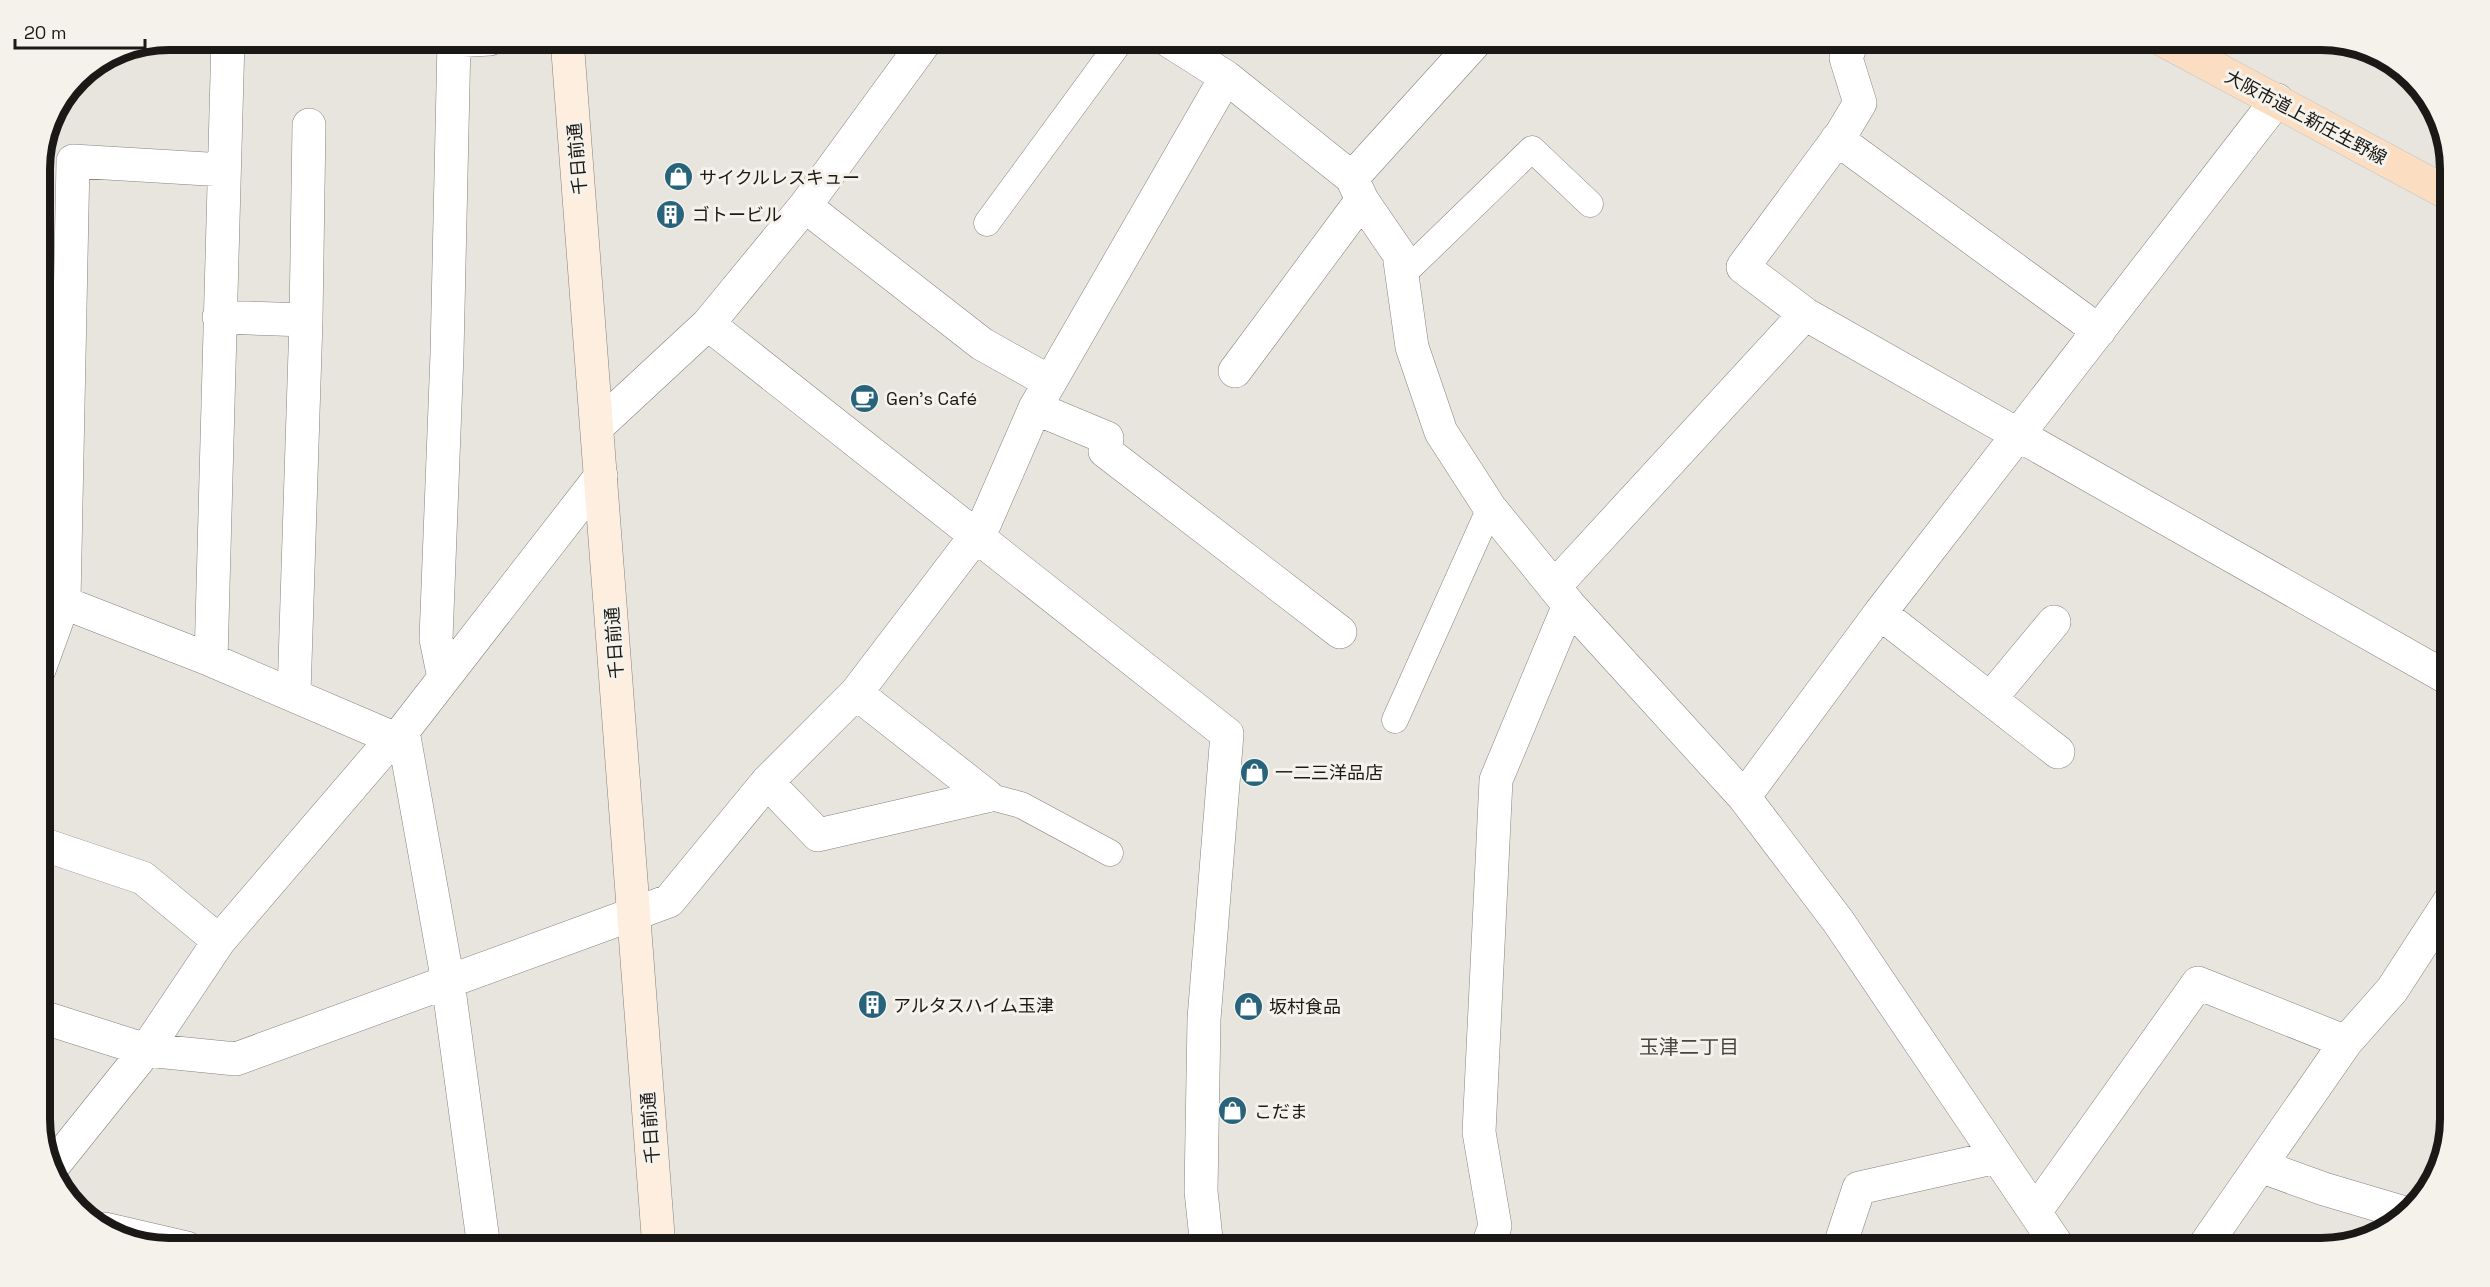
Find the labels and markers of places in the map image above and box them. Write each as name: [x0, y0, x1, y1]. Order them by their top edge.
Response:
shop icon: サイクルレスキュー: [662, 161, 694, 193]
place label: サイクルレスキュー: [699, 166, 860, 189]
building icon: ゴトービル: [655, 198, 687, 230]
place label: ゴトービル: [692, 203, 782, 226]
cafe icon: Gen’s Café: [849, 382, 881, 414]
place label: Gen’s Café: [886, 387, 977, 410]
shop icon: 一二三洋品店: [1238, 756, 1270, 788]
place label: 一二三洋品店: [1275, 761, 1383, 784]
building icon: アルタスハイム玉津: [856, 989, 888, 1021]
shop icon: 坂村食品: [1232, 990, 1264, 1022]
place label: アルタスハイム玉津: [893, 994, 1054, 1017]
place label: 坂村食品: [1269, 995, 1341, 1018]
shop icon: こだま: [1217, 1095, 1249, 1127]
place label: こだま: [1254, 1100, 1308, 1123]

